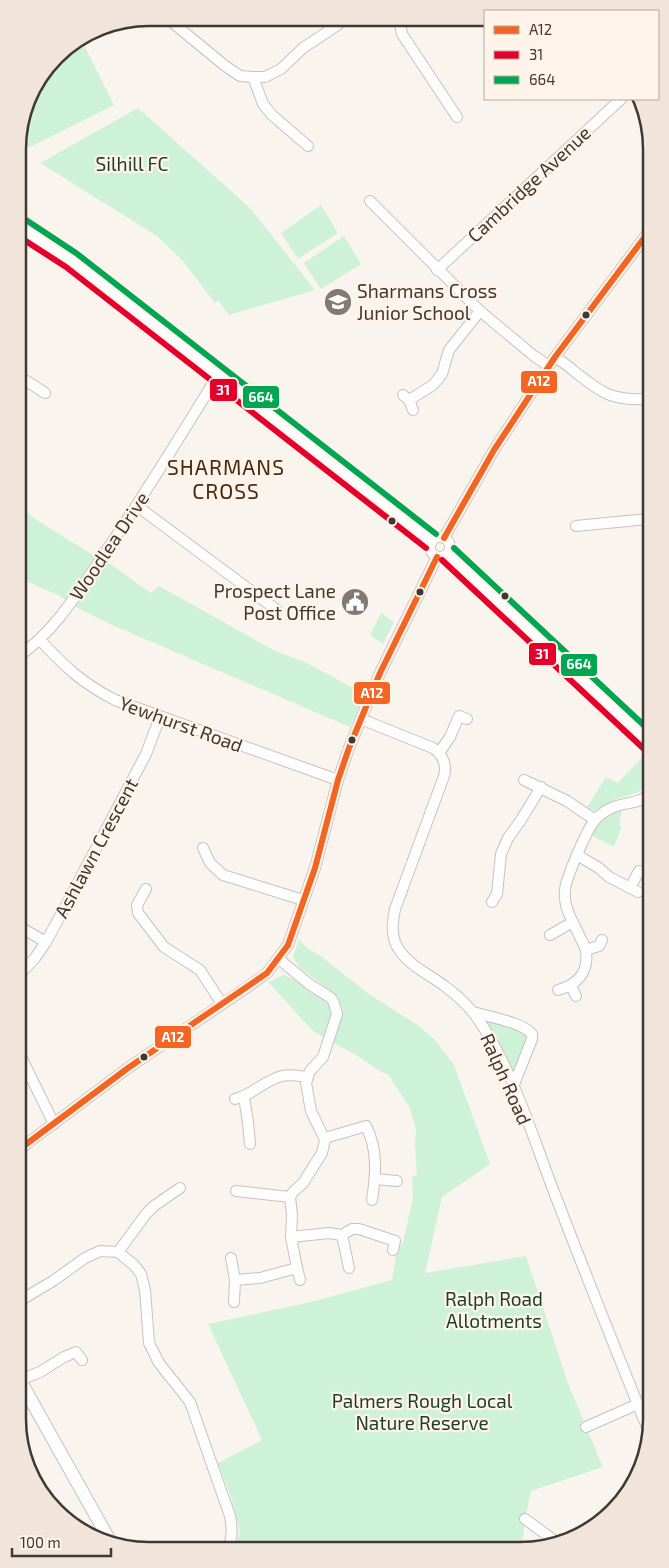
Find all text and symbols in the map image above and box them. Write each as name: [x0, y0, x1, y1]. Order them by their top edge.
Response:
legend: [484, 10, 659, 100]
text: A12: [529, 20, 552, 38]
text: 31: [529, 45, 543, 63]
text: 664: [529, 70, 555, 88]
street label: Cambridge Avenue: [462, 121, 595, 247]
park label: Silhill FC: [96, 152, 169, 175]
place label: Sharmans Cross Junior School: [357, 279, 497, 324]
school or university icon: Sharmans Cross Junior School: [323, 287, 353, 317]
unlabelled marker: [581, 310, 591, 320]
line badge: A12: [520, 370, 558, 394]
text: A12: [528, 372, 550, 389]
line badge: 31: [209, 378, 238, 402]
text: 31: [216, 381, 230, 398]
line badge: 664: [242, 385, 280, 409]
text: 664: [248, 388, 274, 405]
district label: SHARMANS CROSS: [167, 454, 285, 503]
street label: Woodlea Drive: [64, 487, 153, 604]
unlabelled marker: [387, 516, 397, 526]
place label: Prospect Lane Post Office: [214, 579, 336, 624]
public building icon: Prospect Lane Post Office: [340, 587, 370, 617]
unlabelled marker: [415, 587, 425, 597]
unlabelled marker: [500, 591, 510, 601]
line badge: 31: [528, 642, 557, 666]
text: 31: [535, 645, 549, 662]
line badge: 664: [560, 653, 598, 677]
text: 664: [566, 655, 592, 672]
line badge: A12: [353, 681, 391, 705]
text: A12: [361, 684, 383, 701]
street label: Yewhurst Road: [116, 691, 246, 757]
unlabelled marker: [347, 735, 357, 745]
street label: Ashlawn Crescent: [49, 774, 142, 922]
line badge: A12: [154, 1025, 192, 1049]
text: A12: [162, 1028, 184, 1045]
street label: Ralph Road: [476, 1029, 537, 1128]
unlabelled marker: [139, 1052, 149, 1062]
park label: Ralph Road Allotments: [445, 1287, 543, 1332]
park label: Palmers Rough Local Nature Reserve: [332, 1389, 513, 1434]
scale bar: [12, 1526, 111, 1558]
text: 100 m: [20, 1533, 61, 1551]

